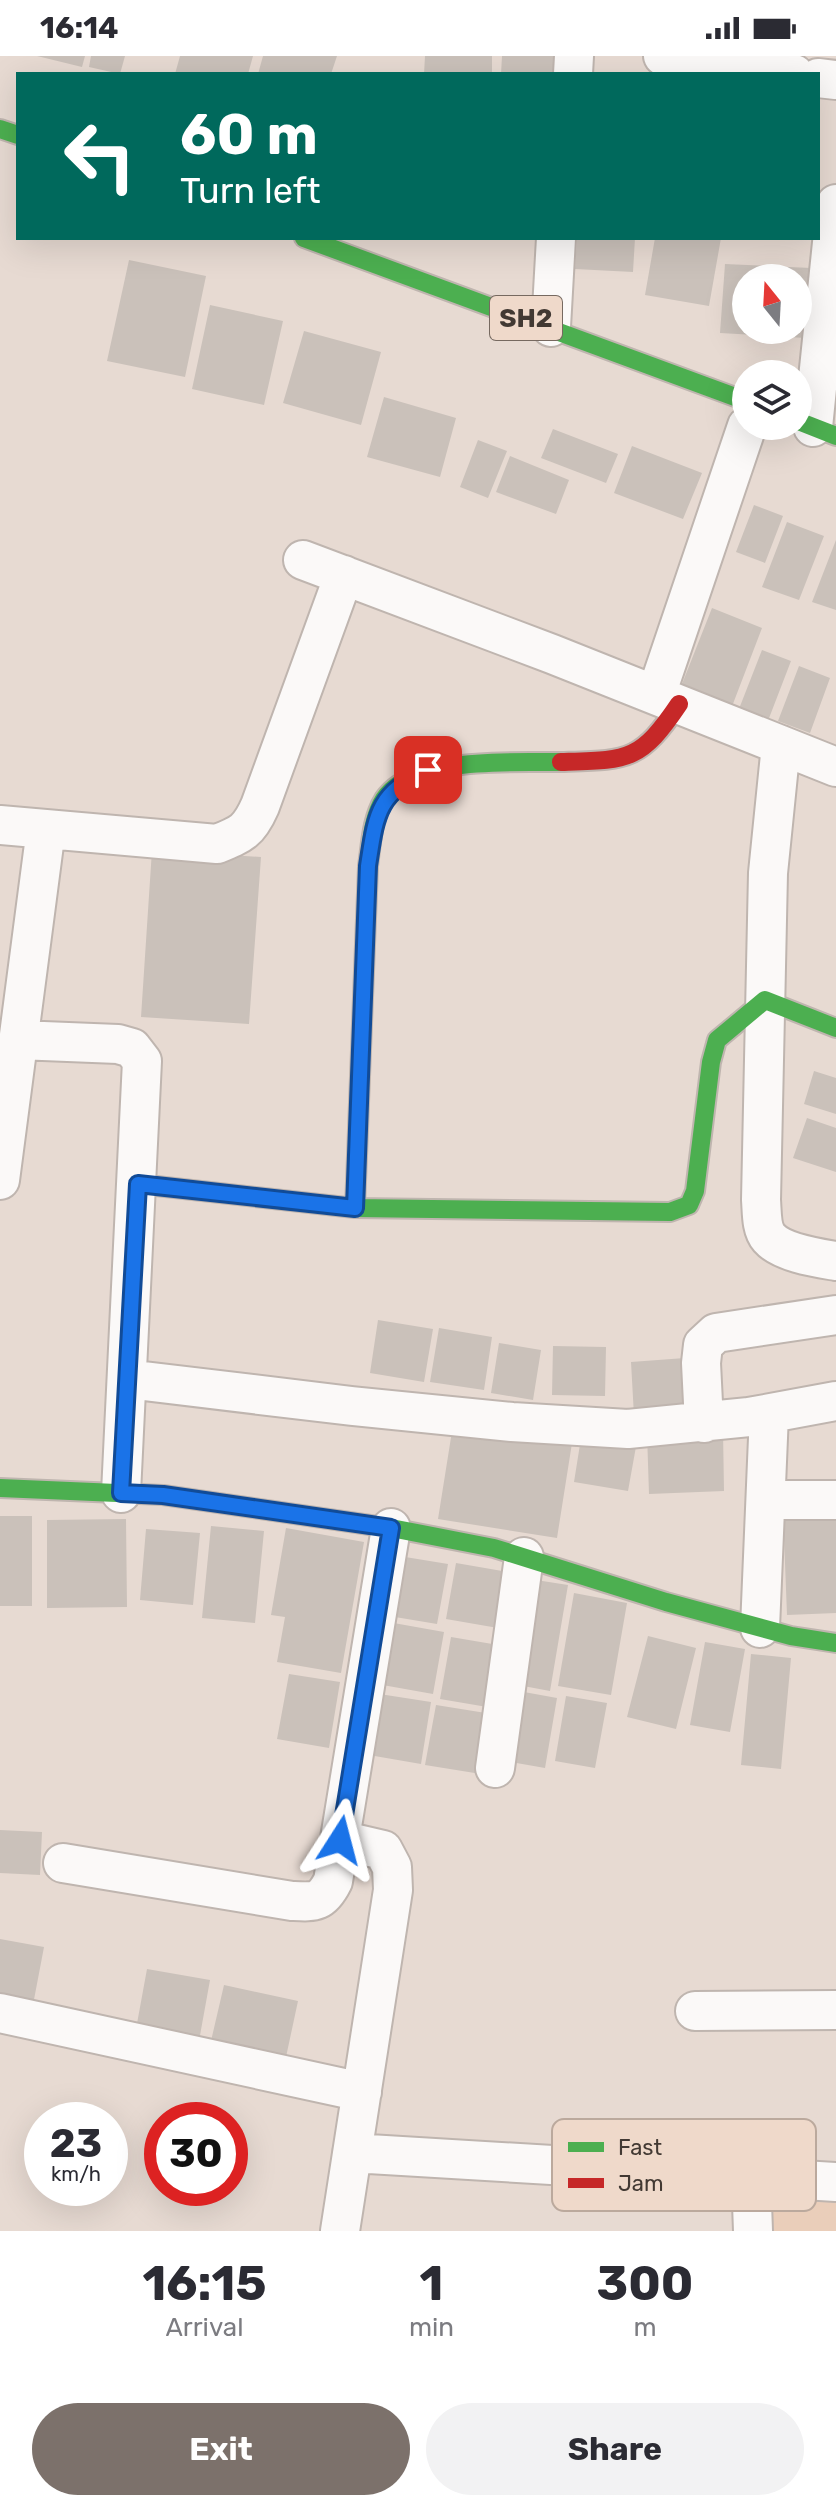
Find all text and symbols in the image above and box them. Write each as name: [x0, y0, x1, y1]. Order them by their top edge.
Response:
text: 16:14: [40, 10, 119, 46]
text: 60 m: [180, 102, 318, 168]
icon: left: [48, 104, 152, 208]
text: Turn left: [180, 169, 321, 212]
north arrow: [732, 264, 812, 344]
map controls: [732, 264, 812, 440]
road number: SH2: [490, 296, 562, 340]
button: layers: [732, 360, 812, 440]
pin: [394, 736, 462, 804]
icon: arrive: [406, 748, 450, 792]
position arrow: [298, 1798, 382, 1882]
speed limit sign: 30: [144, 2102, 248, 2206]
legend: [552, 2119, 816, 2211]
text: 23: [50, 2120, 102, 2167]
text: Fast: [618, 2134, 663, 2161]
text: km/h: [51, 2162, 101, 2186]
text: Jam: [618, 2170, 664, 2197]
text: 16:15: [142, 2255, 266, 2312]
text: 1: [420, 2255, 443, 2312]
text: 300: [597, 2255, 693, 2312]
text: Arrival: [165, 2312, 243, 2343]
text: min: [409, 2312, 454, 2343]
text: m: [633, 2312, 657, 2343]
button: Exit: [32, 2403, 410, 2495]
button: Share: [426, 2403, 804, 2495]

